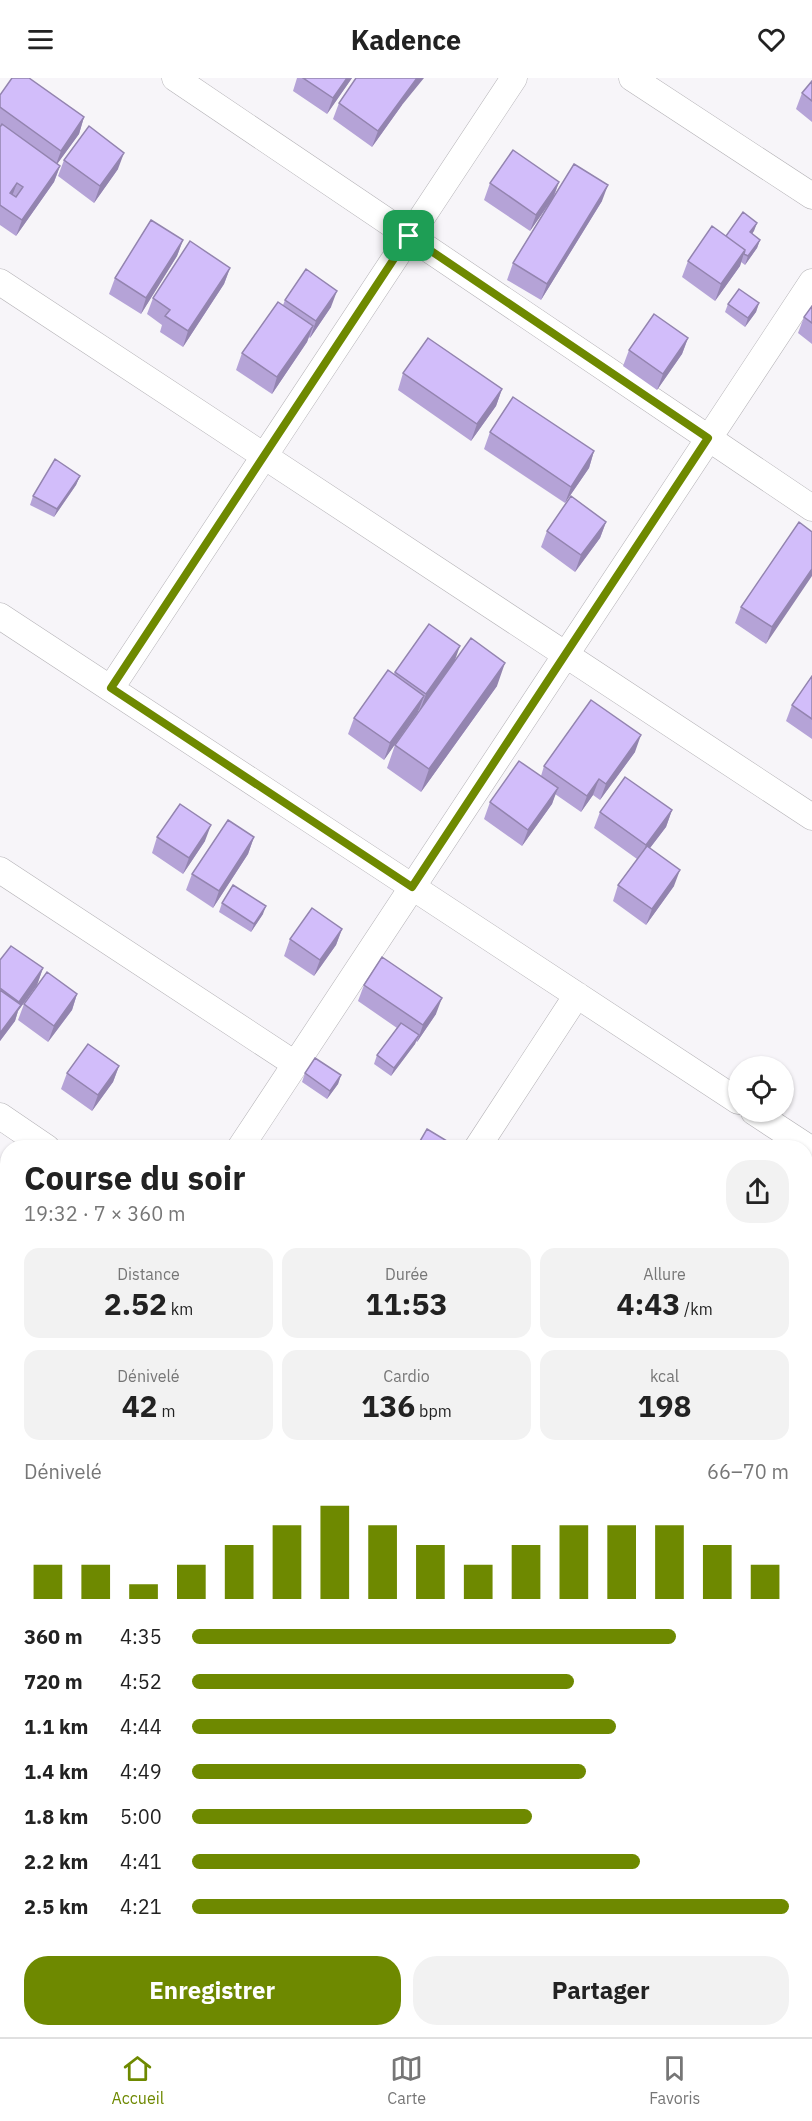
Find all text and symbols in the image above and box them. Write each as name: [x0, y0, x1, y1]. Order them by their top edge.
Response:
text: Kadence: [351, 22, 461, 57]
icon: menu: [24, 23, 57, 56]
icon: heart: [755, 23, 788, 56]
pin: [383, 210, 434, 261]
icon: arrive: [392, 219, 425, 252]
map controls: [728, 1056, 794, 1122]
button: locate: [728, 1056, 794, 1122]
text: Course du soir: [24, 1156, 246, 1199]
button: share: [726, 1160, 789, 1223]
text: 19:32 · 7 × 360 m: [24, 1200, 185, 1227]
text: Distance: [117, 1264, 180, 1284]
text: Durée: [385, 1264, 428, 1284]
text: Allure: [643, 1264, 686, 1284]
text: 2.52: [104, 1284, 167, 1323]
text: 11:53: [366, 1284, 447, 1323]
text: 4:43: [616, 1284, 680, 1323]
text: km: [167, 1299, 193, 1319]
text: /km: [680, 1299, 713, 1319]
text: Dénivelé: [117, 1366, 180, 1386]
text: Cardio: [383, 1366, 430, 1386]
text: kcal: [650, 1366, 679, 1386]
text: 42: [122, 1386, 158, 1425]
text: 136: [361, 1386, 415, 1425]
text: 198: [638, 1386, 692, 1425]
text: m: [158, 1401, 175, 1421]
text: bpm: [415, 1401, 452, 1421]
text: Dénivelé: [24, 1458, 102, 1485]
text: 66–70 m: [707, 1458, 789, 1485]
text: 360 m: [24, 1623, 83, 1650]
text: 4:35: [120, 1623, 162, 1650]
text: 720 m: [24, 1668, 83, 1695]
text: 4:52: [120, 1668, 162, 1695]
text: 1.1 km: [24, 1713, 88, 1740]
text: 4:44: [120, 1713, 162, 1740]
text: 1.4 km: [24, 1758, 88, 1785]
text: 4:49: [120, 1758, 162, 1785]
text: 1.8 km: [24, 1803, 88, 1830]
text: 5:00: [120, 1803, 162, 1830]
text: 2.2 km: [24, 1848, 88, 1875]
text: 4:41: [120, 1848, 162, 1875]
text: 2.5 km: [24, 1893, 88, 1920]
text: 4:21: [120, 1893, 162, 1920]
button: Enregistrer: [24, 1956, 401, 2025]
button: Partager: [413, 1956, 789, 2025]
tab: Accueil: [112, 2052, 164, 2108]
tab: Carte: [387, 2052, 426, 2108]
tab: Favoris: [649, 2052, 700, 2108]

